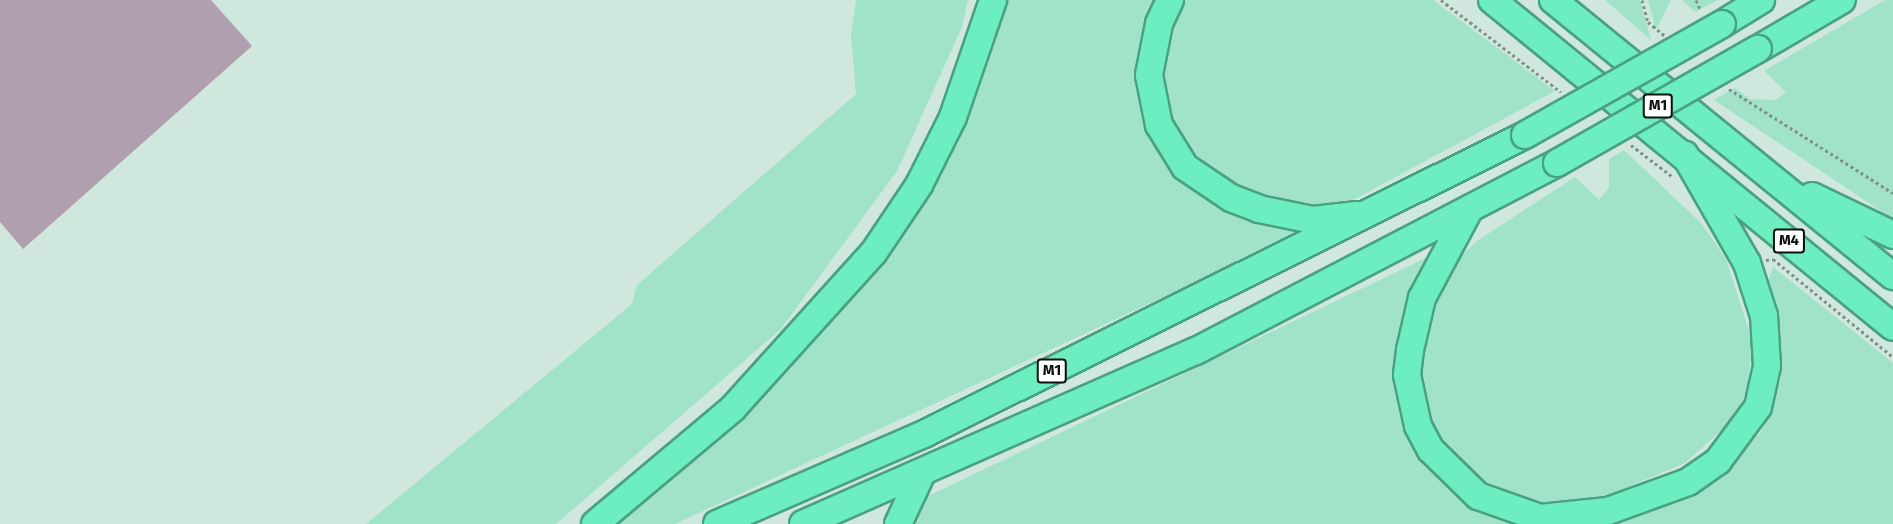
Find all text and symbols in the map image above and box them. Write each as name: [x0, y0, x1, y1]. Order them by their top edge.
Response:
road number: М1: [1642, 94, 1674, 118]
road number: М4: [1772, 229, 1806, 253]
road number: М1: [1036, 359, 1068, 383]

